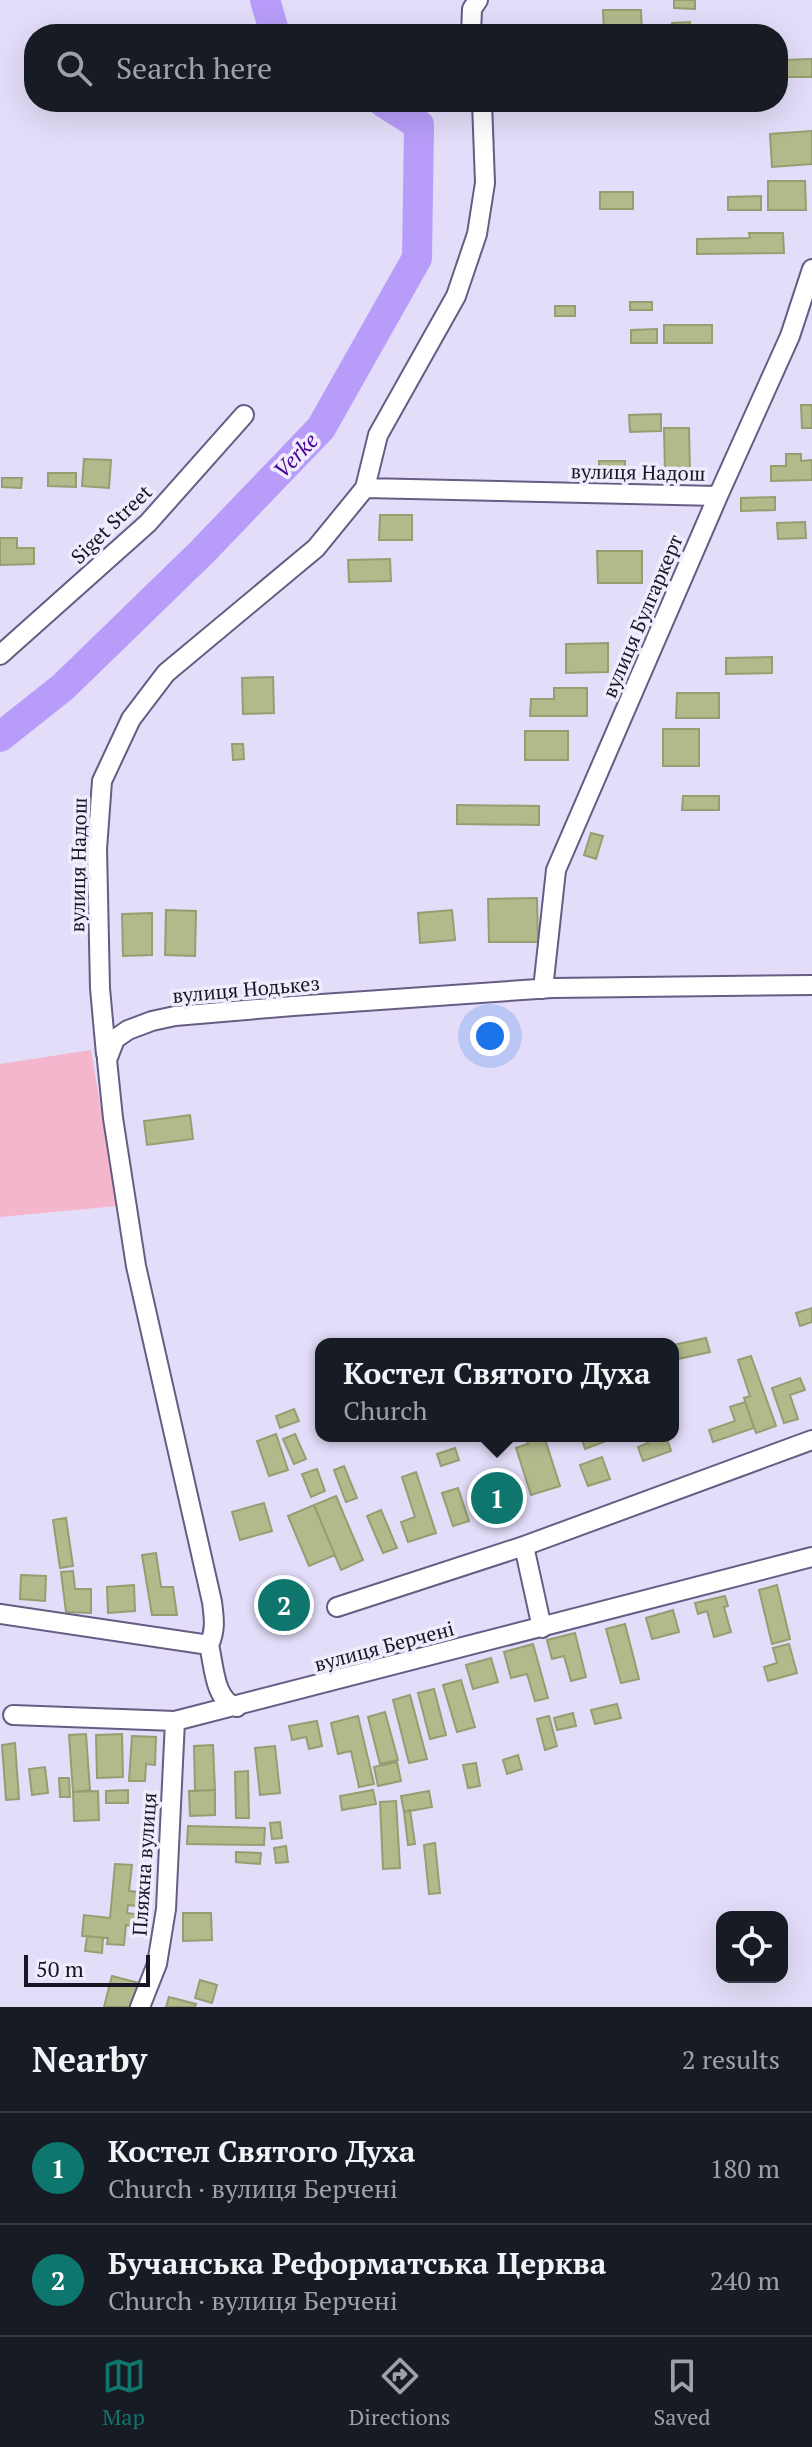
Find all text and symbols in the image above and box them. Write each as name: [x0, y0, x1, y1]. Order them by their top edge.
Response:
search box: [24, 24, 788, 112]
icon: search: [52, 46, 96, 90]
text: Search here: [116, 48, 272, 88]
water label: Verke: [266, 426, 324, 484]
street label: вулиця Надош: [570, 457, 706, 487]
street label: Siget Street: [65, 478, 158, 569]
street label: вулиця Булгаркерт: [595, 530, 689, 702]
street label: вулиця Надош: [63, 797, 93, 933]
street label: вулиця Нодькез: [171, 969, 321, 1009]
your location: [470, 1016, 510, 1056]
popup: [315, 1338, 679, 1442]
text: Костел Святого Духа: [343, 1353, 651, 1393]
text: Church: [343, 1393, 428, 1427]
pin: 1: [471, 1468, 523, 1528]
pin: 2: [258, 1575, 310, 1635]
street label: вулиця Берчені: [311, 1614, 457, 1678]
street label: Пляжна вулиця: [126, 1791, 162, 1937]
map controls: [716, 1911, 788, 1983]
button: locate: [716, 1911, 788, 1983]
scale bar: [24, 1951, 150, 1987]
text: 50 m: [36, 1954, 84, 1983]
text: Nearby: [32, 2037, 147, 2082]
text: 2 results: [682, 2042, 780, 2076]
text: Костел Святого Духа: [108, 2131, 415, 2171]
text: 1: [51, 2151, 65, 2185]
text: 180 m: [710, 2151, 780, 2185]
text: Church · вулиця Берчені: [108, 2171, 398, 2205]
text: Бучанська Реформатська Церква: [108, 2243, 606, 2283]
text: 2: [51, 2263, 65, 2297]
text: 240 m: [710, 2263, 780, 2297]
text: Church · вулиця Берчені: [108, 2283, 398, 2317]
tab: Map: [102, 2354, 146, 2431]
tab: Directions: [349, 2354, 450, 2431]
tab: Saved: [653, 2354, 710, 2431]

